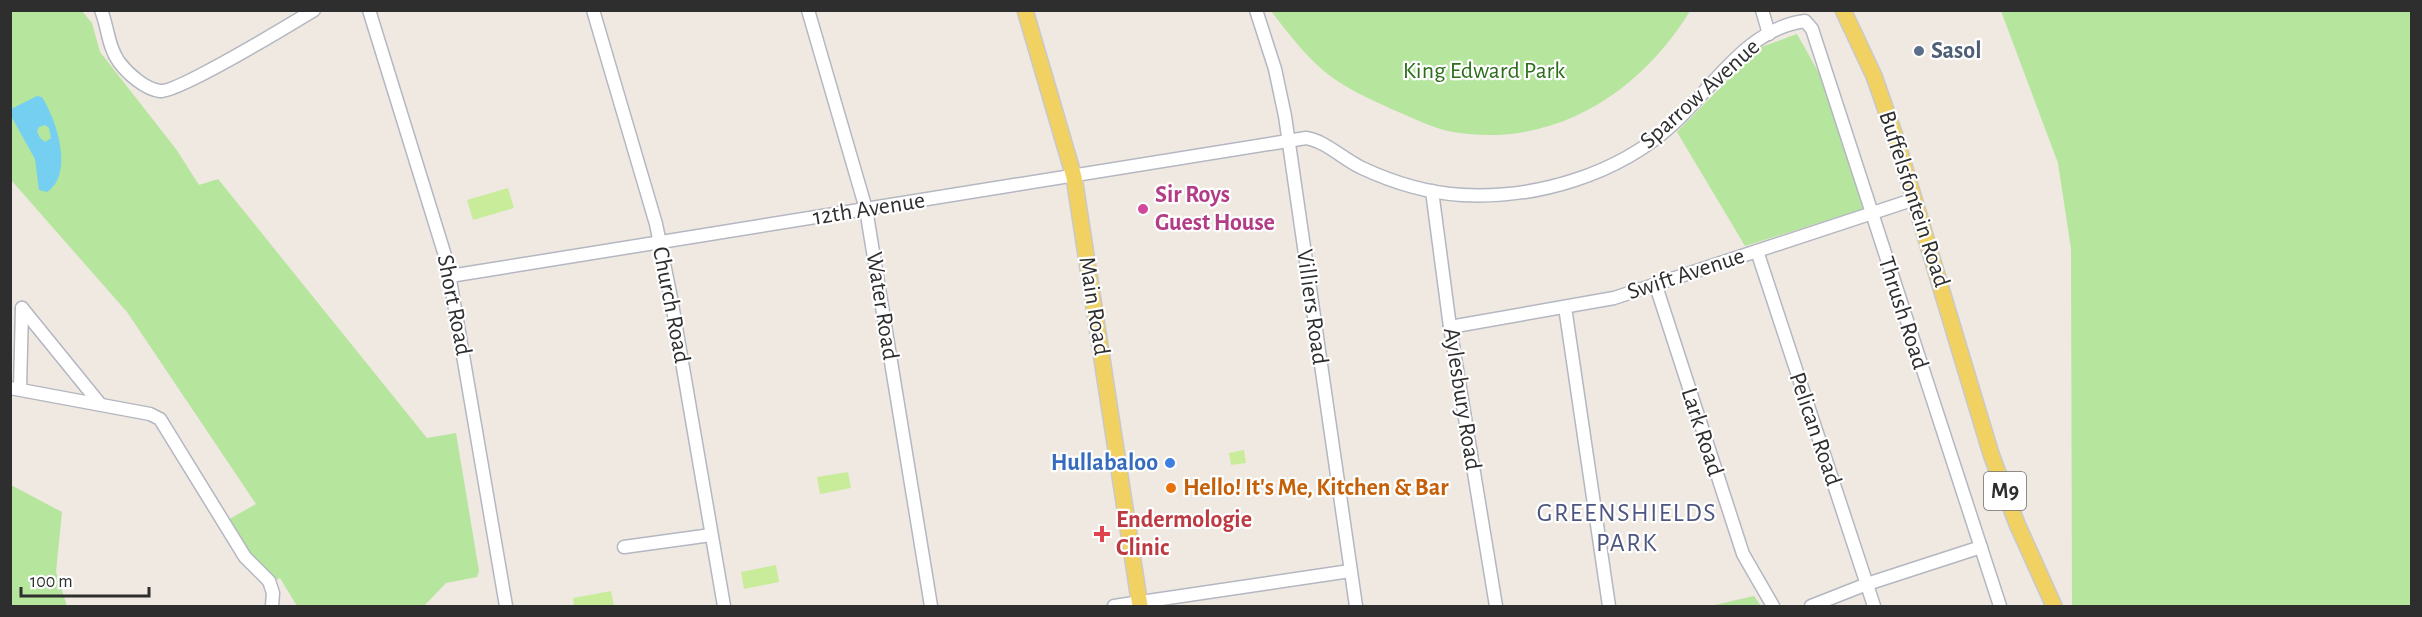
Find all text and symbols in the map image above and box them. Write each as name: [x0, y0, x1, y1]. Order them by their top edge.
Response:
street label: Sparrow Avenue: [1636, 34, 1764, 154]
place label: Sasol: [1931, 39, 1982, 63]
marker: Sasol: [1912, 44, 1926, 58]
park label: King Edward Park: [1403, 59, 1565, 83]
street label: Buffelsfontein Road: [1874, 108, 1954, 290]
place label: Sir Roys Guest House: [1155, 183, 1275, 235]
street label: 12th Avenue: [811, 188, 927, 230]
marker: Sir Roys Guest House: [1136, 202, 1150, 216]
street label: Swift Avenue: [1624, 244, 1748, 304]
street label: Church Road: [648, 245, 694, 365]
street label: Villiers Road: [1292, 248, 1332, 366]
street label: Water Road: [862, 250, 902, 362]
street label: Short Road: [432, 253, 476, 357]
street label: Thrush Road: [1874, 254, 1932, 372]
street label: Main Road: [1074, 255, 1114, 357]
street label: Aylesbury Road: [1439, 326, 1485, 472]
street label: Pelican Road: [1784, 369, 1846, 489]
street label: Lark Road: [1676, 385, 1728, 479]
place label: Hullabaloo: [1051, 451, 1158, 475]
marker: Hullabaloo: [1163, 456, 1177, 470]
road number: M9: [1984, 472, 2026, 510]
place label: Hello! It's Me, Kitchen & Bar: [1183, 476, 1449, 500]
marker: Hello! It's Me, Kitchen & Bar: [1164, 481, 1178, 495]
district label: GREENSHIELDS PARK: [1537, 500, 1717, 556]
place label: Endermologie Clinic: [1116, 508, 1252, 560]
marker: Endermologie Clinic: [1093, 525, 1111, 543]
scale bar: [21, 560, 148, 598]
text: 100 m: [30, 573, 73, 591]

